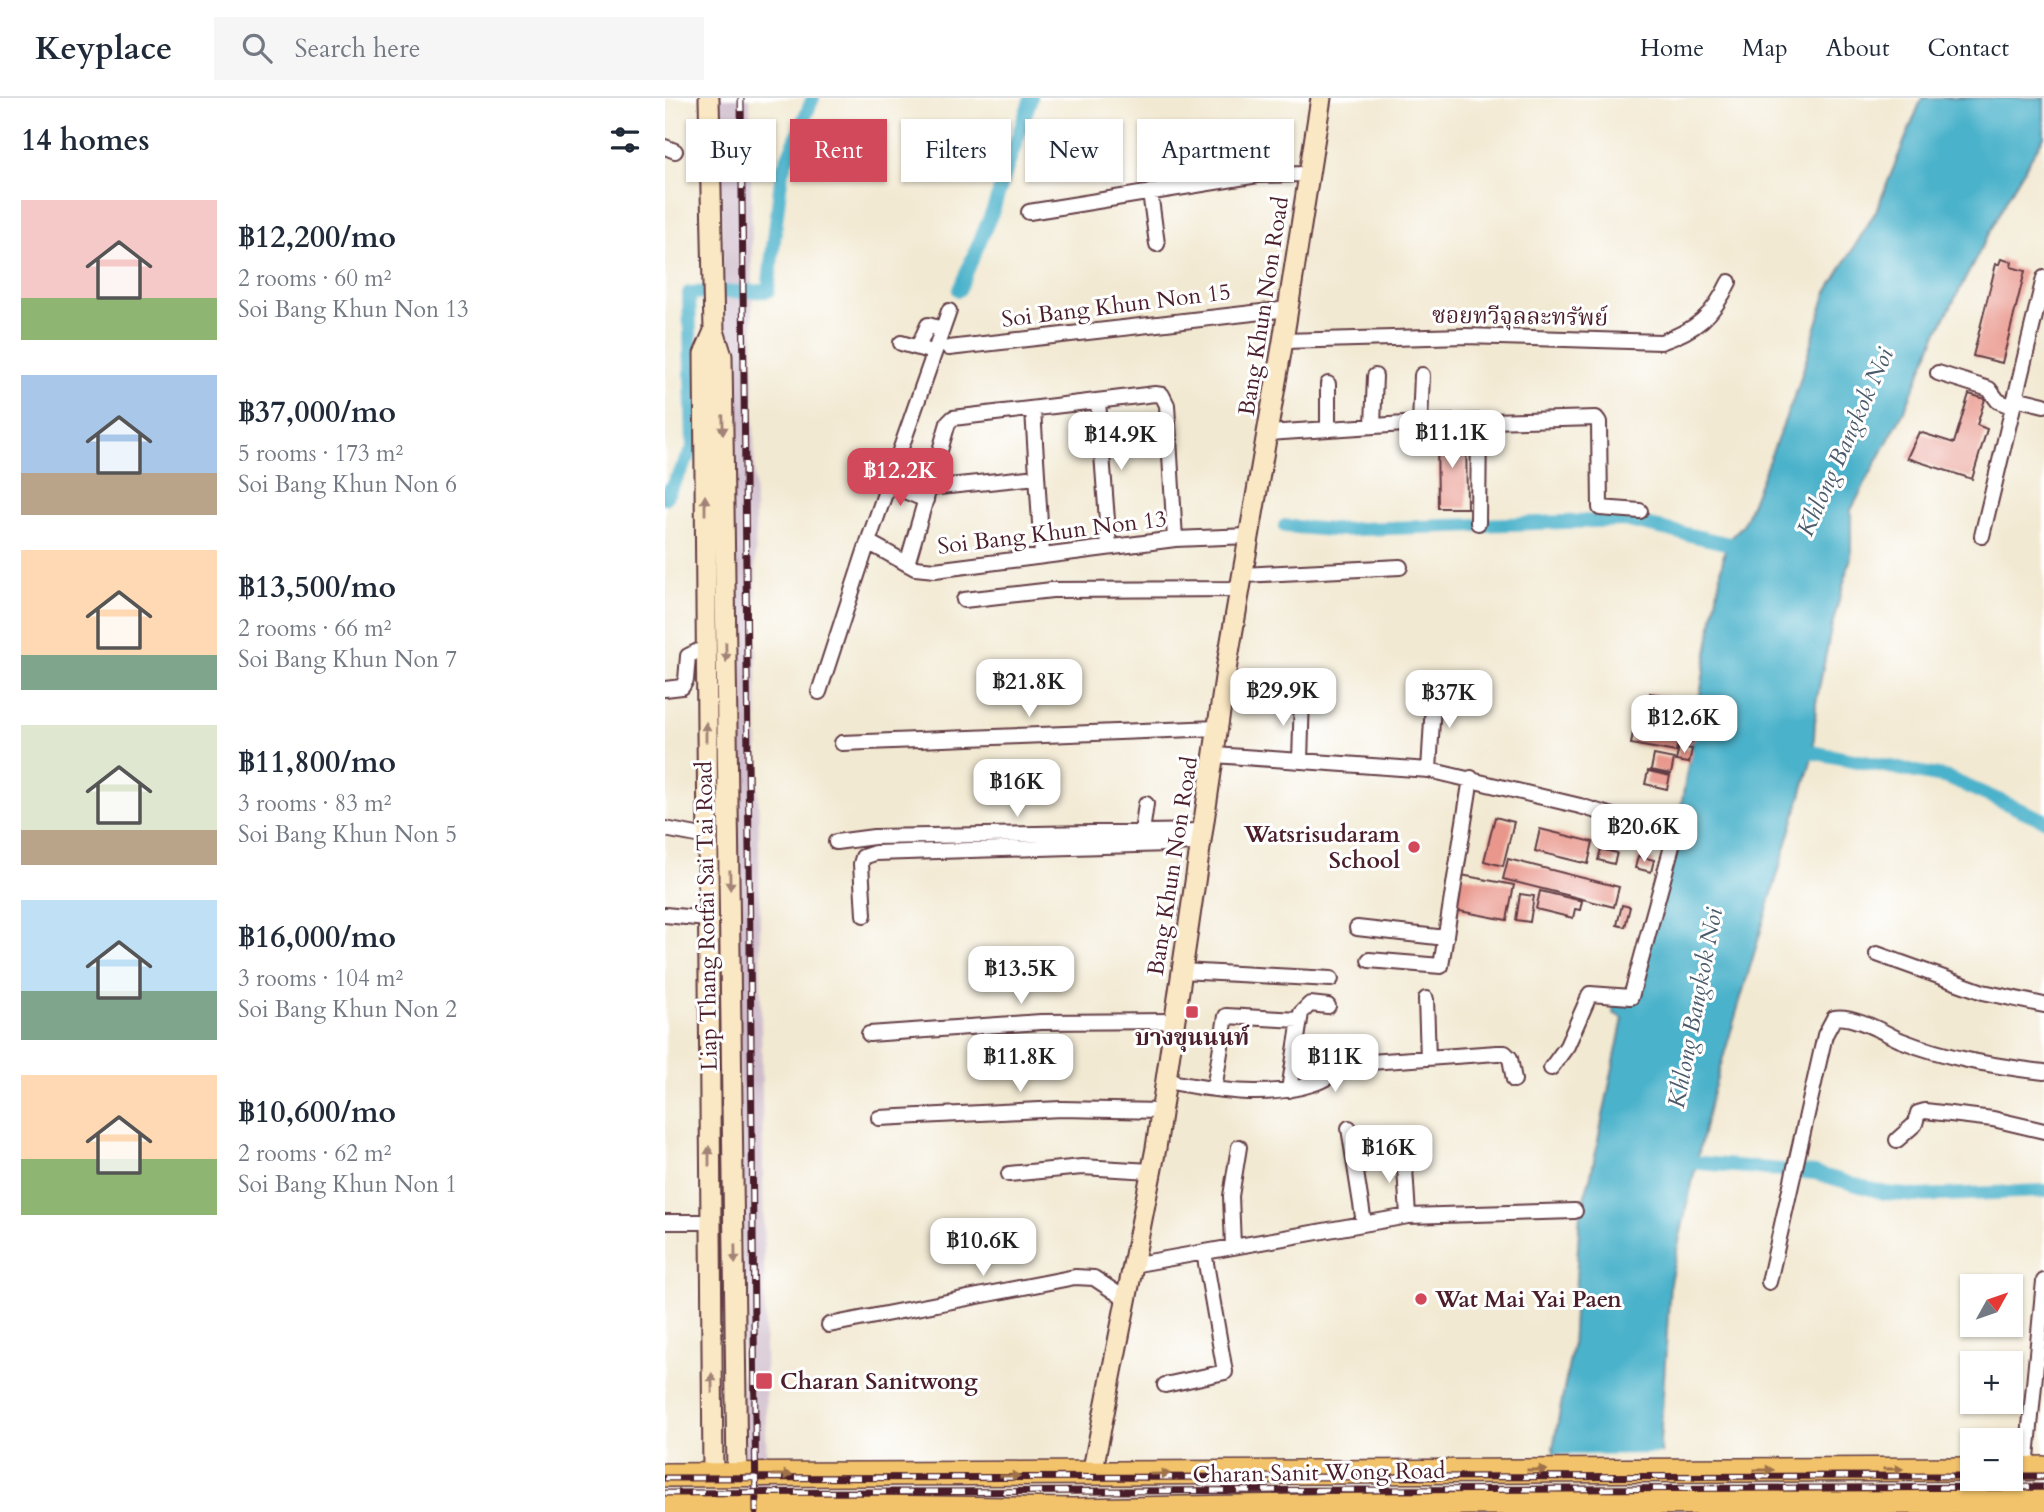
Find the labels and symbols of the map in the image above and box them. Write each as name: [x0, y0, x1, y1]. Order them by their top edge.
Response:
street label: Bang Khun Non Road: [1231, 194, 1296, 418]
street label: Soi Bang Khun Non 15: [1000, 276, 1232, 335]
street label: ซอยทวีจุลละทรัพย์: [1432, 299, 1608, 334]
water label: Khlong Bangkok Noi: [1789, 342, 1902, 542]
pin: ฿11.1K: [1395, 410, 1509, 470]
pin: ฿14.9K: [1064, 412, 1178, 472]
one-way arrow: [717, 414, 729, 436]
pin: ฿12.2K: [843, 448, 957, 508]
one-way arrow: [699, 493, 711, 515]
street label: Soi Bang Khun Non 13: [936, 503, 1168, 562]
one-way arrow: [721, 641, 732, 663]
pin: ฿21.8K: [972, 660, 1086, 719]
pin: ฿29.9K: [1226, 668, 1340, 728]
pin: ฿37K: [1408, 670, 1490, 730]
pin: ฿12.6K: [1627, 696, 1741, 755]
one-way arrow: [700, 721, 712, 743]
street label: Bang Khun Non Road: [1140, 754, 1205, 978]
street label: Liap Thang Rotfai Sai Tai Road: [688, 760, 725, 1071]
pin: ฿16K: [976, 760, 1058, 819]
pin: ฿20.6K: [1587, 804, 1701, 864]
place label: Watsrisudaram School: [1243, 819, 1401, 876]
marker: Watsrisudaram School: [1406, 839, 1422, 855]
one-way arrow: [724, 869, 735, 891]
water label: Khlong Bangkok Noi: [1660, 905, 1731, 1111]
pin: ฿13.5K: [964, 946, 1078, 1006]
marker: บางขุนนนท์: [1184, 1004, 1200, 1020]
place label: บางขุนนนท์: [1135, 1022, 1250, 1053]
pin: ฿11.8K: [963, 1034, 1077, 1094]
pin: ฿11K: [1294, 1034, 1376, 1094]
pin: ฿16K: [1348, 1126, 1430, 1185]
one-way arrow: [703, 1144, 715, 1166]
pin: ฿10.6K: [926, 1218, 1040, 1278]
one-way arrow: [729, 1243, 740, 1265]
north arrow: [1960, 1274, 2023, 1337]
place label: Wat Mai Yai Paen: [1434, 1284, 1622, 1315]
marker: Wat Mai Yai Paen: [1413, 1291, 1429, 1307]
place label: Charan Sanitwong: [780, 1366, 978, 1397]
marker: Charan Sanitwong: [754, 1371, 774, 1391]
one-way arrow: [706, 1372, 717, 1394]
street label: Charan Sanit Wong Road: [1192, 1455, 1446, 1490]
one-way arrow: [1526, 1464, 1548, 1476]
one-way arrow: [1754, 1464, 1776, 1476]
one-way arrow: [1882, 1464, 1904, 1475]
one-way arrow: [1149, 1468, 1171, 1480]
one-way arrow: [771, 1469, 793, 1481]
one-way arrow: [999, 1470, 1021, 1482]

